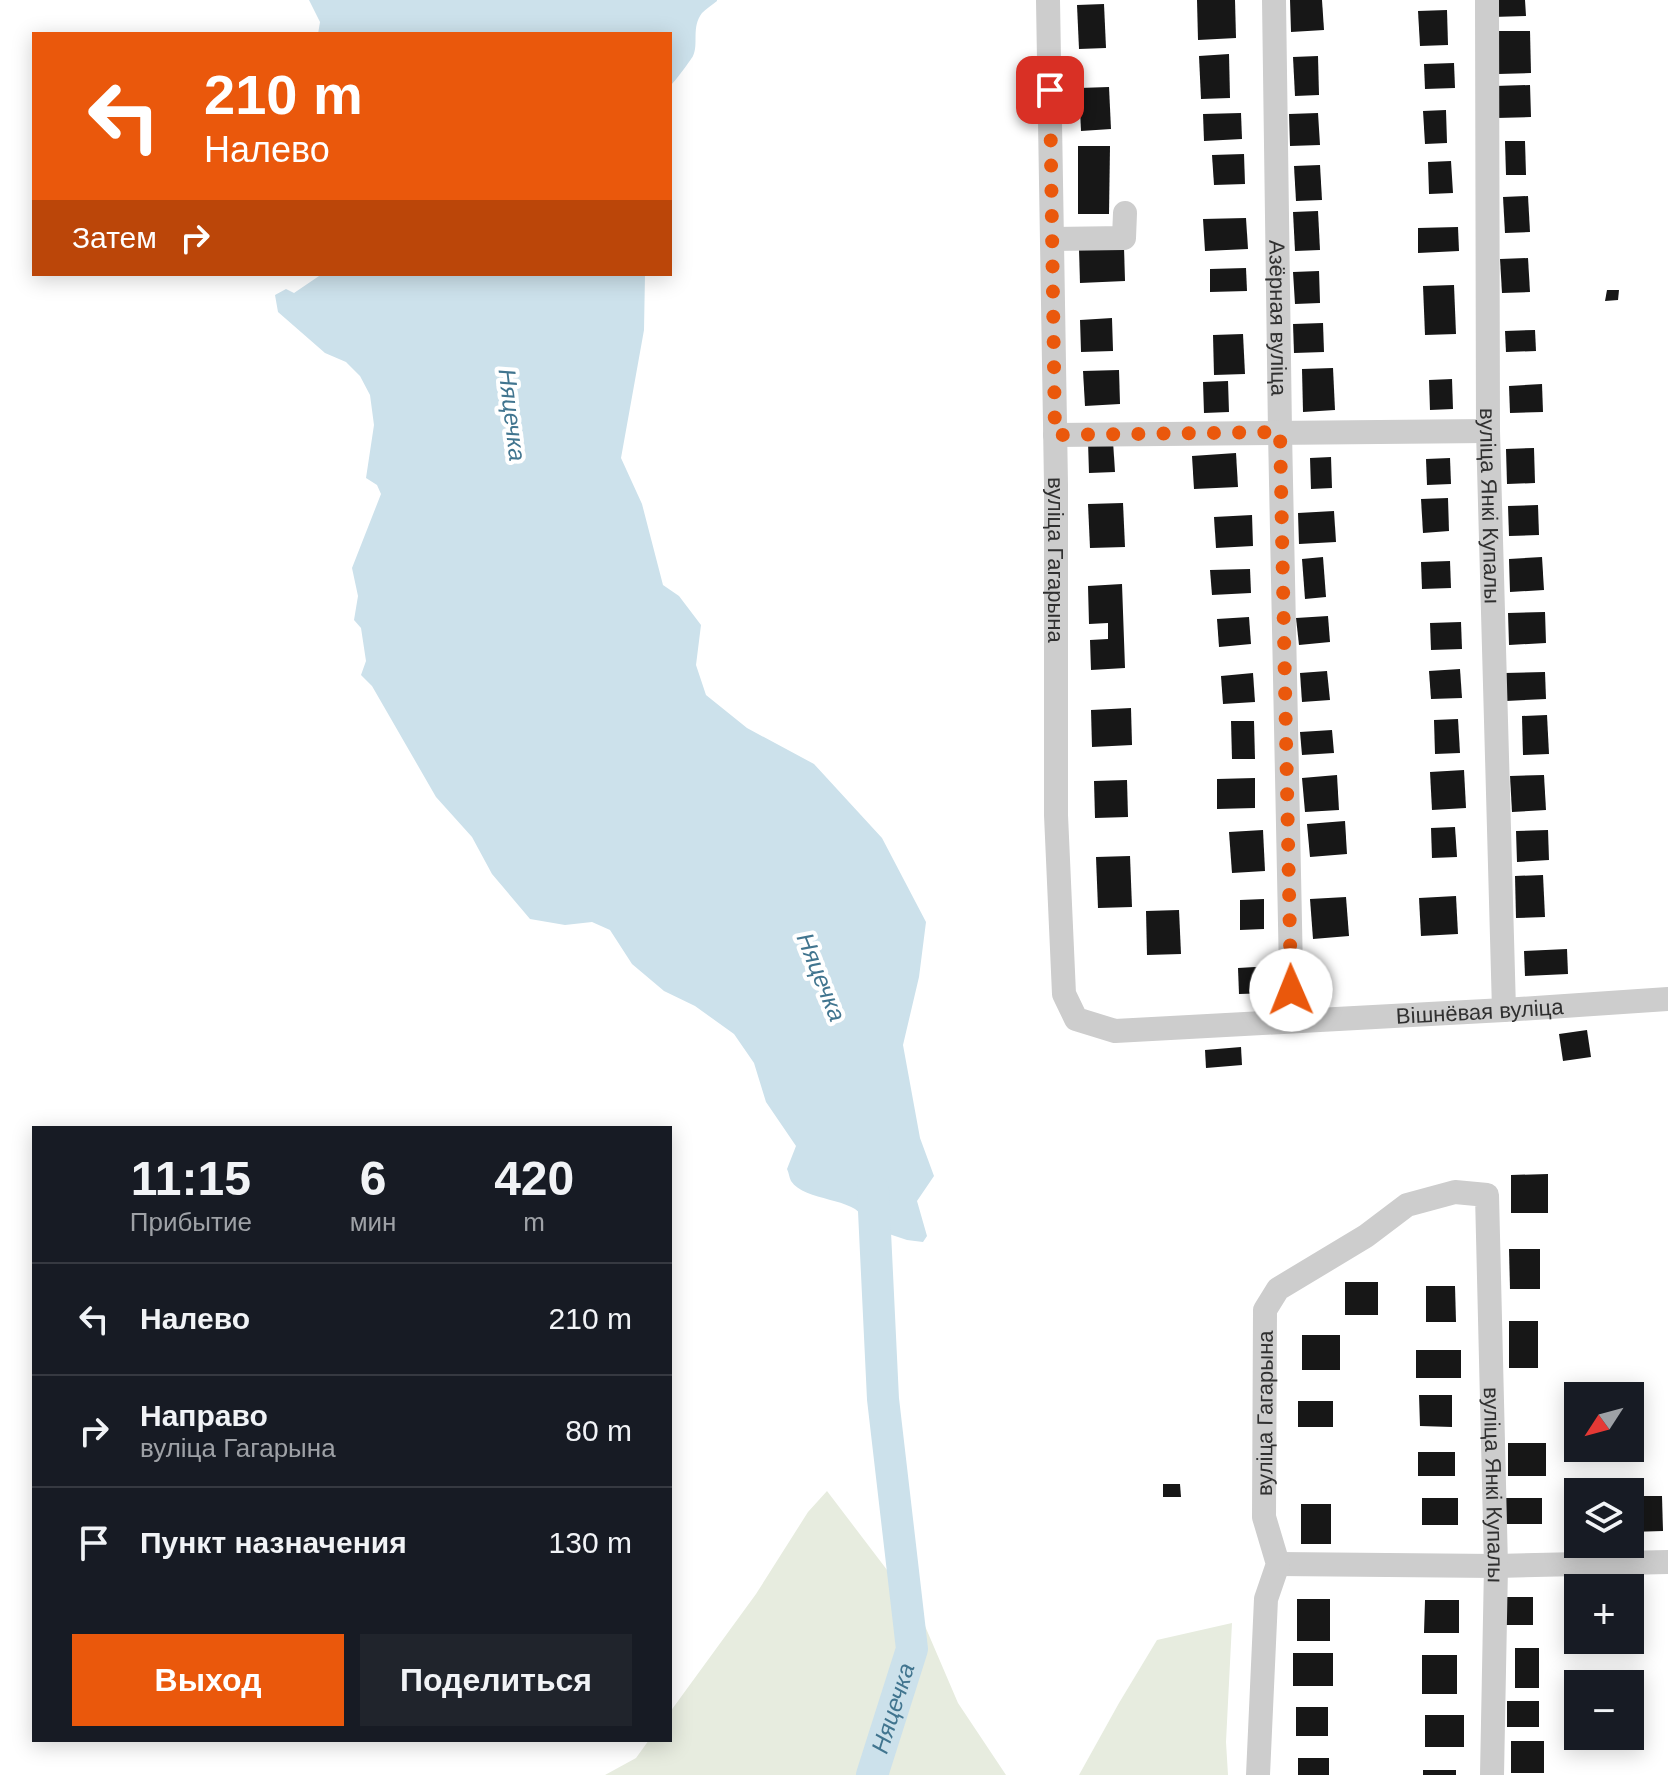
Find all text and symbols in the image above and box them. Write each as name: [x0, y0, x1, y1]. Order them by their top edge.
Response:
pin: [1016, 56, 1084, 124]
text: 210 m: [204, 63, 363, 126]
icon: left: [72, 64, 176, 168]
icon: arrive: [1028, 68, 1072, 112]
text: Налево: [204, 129, 330, 170]
icon: right: [173, 216, 217, 260]
text: Затем: [72, 221, 157, 254]
street label: Азёрная вуліца: [1264, 240, 1292, 397]
water label: Няцечка: [493, 367, 532, 463]
street label: вуліца Янкі Купалы: [1475, 408, 1505, 604]
street label: вуліца Гагарына: [1043, 477, 1068, 644]
water label: Няцечка: [792, 929, 851, 1025]
position arrow: [1249, 948, 1333, 1032]
street label: Вішнёвая вуліца: [1395, 994, 1565, 1029]
text: 11:15: [131, 1152, 251, 1205]
text: 6: [360, 1152, 386, 1205]
text: 420: [494, 1152, 574, 1205]
text: Прибытие: [130, 1207, 252, 1237]
text: мин: [350, 1207, 396, 1237]
text: m: [523, 1207, 545, 1237]
icon: left: [72, 1297, 116, 1341]
text: Налево: [140, 1302, 250, 1335]
text: 210 m: [549, 1302, 632, 1335]
street label: вуліца Гагарына: [1252, 1330, 1278, 1496]
north arrow: [1564, 1382, 1644, 1462]
map controls: [1564, 1382, 1644, 1750]
street label: вуліца Янкі Купалы: [1479, 1387, 1508, 1583]
text: Направо: [140, 1399, 268, 1432]
icon: right: [72, 1409, 116, 1453]
text: 80 m: [565, 1414, 632, 1447]
text: вуліца Гагарына: [140, 1433, 336, 1463]
button: layers: [1564, 1478, 1644, 1558]
icon: arrive: [72, 1521, 116, 1565]
text: Пункт назначения: [140, 1526, 407, 1559]
text: 130 m: [549, 1526, 632, 1559]
button: +: [1564, 1574, 1644, 1654]
button: Выход: [72, 1634, 344, 1726]
button: Поделиться: [360, 1634, 632, 1726]
water label: Няцечка: [866, 1660, 920, 1757]
button: −: [1564, 1670, 1644, 1750]

